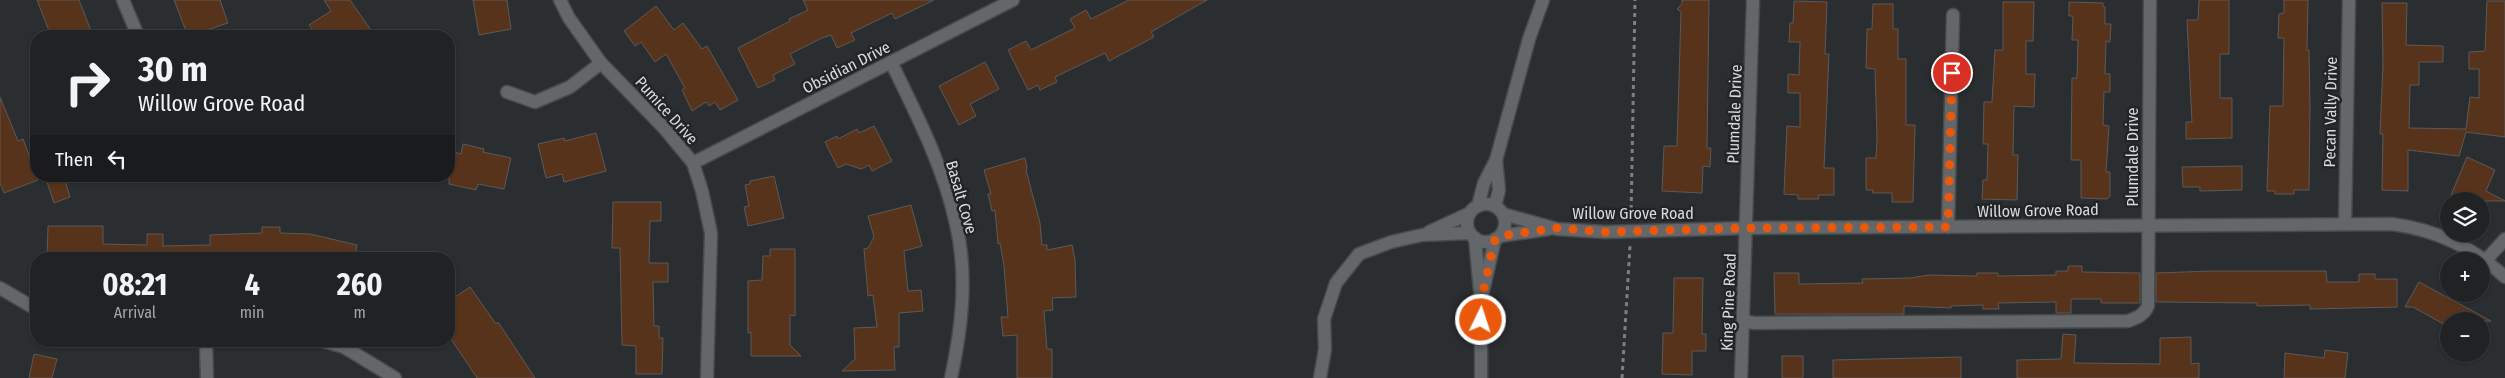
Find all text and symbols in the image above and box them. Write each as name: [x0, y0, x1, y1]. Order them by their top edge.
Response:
street label: Obsidian Drive: [799, 37, 893, 98]
text: 30 m: [138, 48, 208, 90]
icon: right: [55, 50, 120, 115]
pin: [1931, 52, 1973, 94]
street label: Pecan Vally Drive: [2320, 56, 2341, 168]
icon: arrive: [1938, 59, 1966, 87]
street label: Plumdale Drive: [1723, 64, 1746, 164]
street label: Pumice Drive: [631, 72, 702, 148]
text: Willow Grove Road: [138, 90, 305, 117]
street label: Plumdale Drive: [2123, 107, 2142, 207]
icon: left: [103, 145, 131, 173]
text: Then: [55, 148, 93, 171]
street label: Basalt Cove: [942, 158, 981, 236]
map controls: [2440, 192, 2490, 362]
button: layers: [2440, 192, 2490, 242]
street label: Willow Grove Road: [1977, 200, 2099, 221]
street label: Willow Grove Road: [1572, 204, 1694, 223]
button: +: [2440, 252, 2490, 302]
street label: King Pine Road: [1717, 253, 1740, 351]
text: 08:21: [102, 267, 167, 303]
text: 4: [244, 267, 260, 303]
text: 260: [337, 267, 383, 303]
position arrow: [1454, 293, 1506, 345]
text: Arrival: [114, 303, 156, 322]
text: min: [240, 303, 264, 322]
text: m: [354, 303, 366, 322]
button: −: [2440, 312, 2490, 362]

